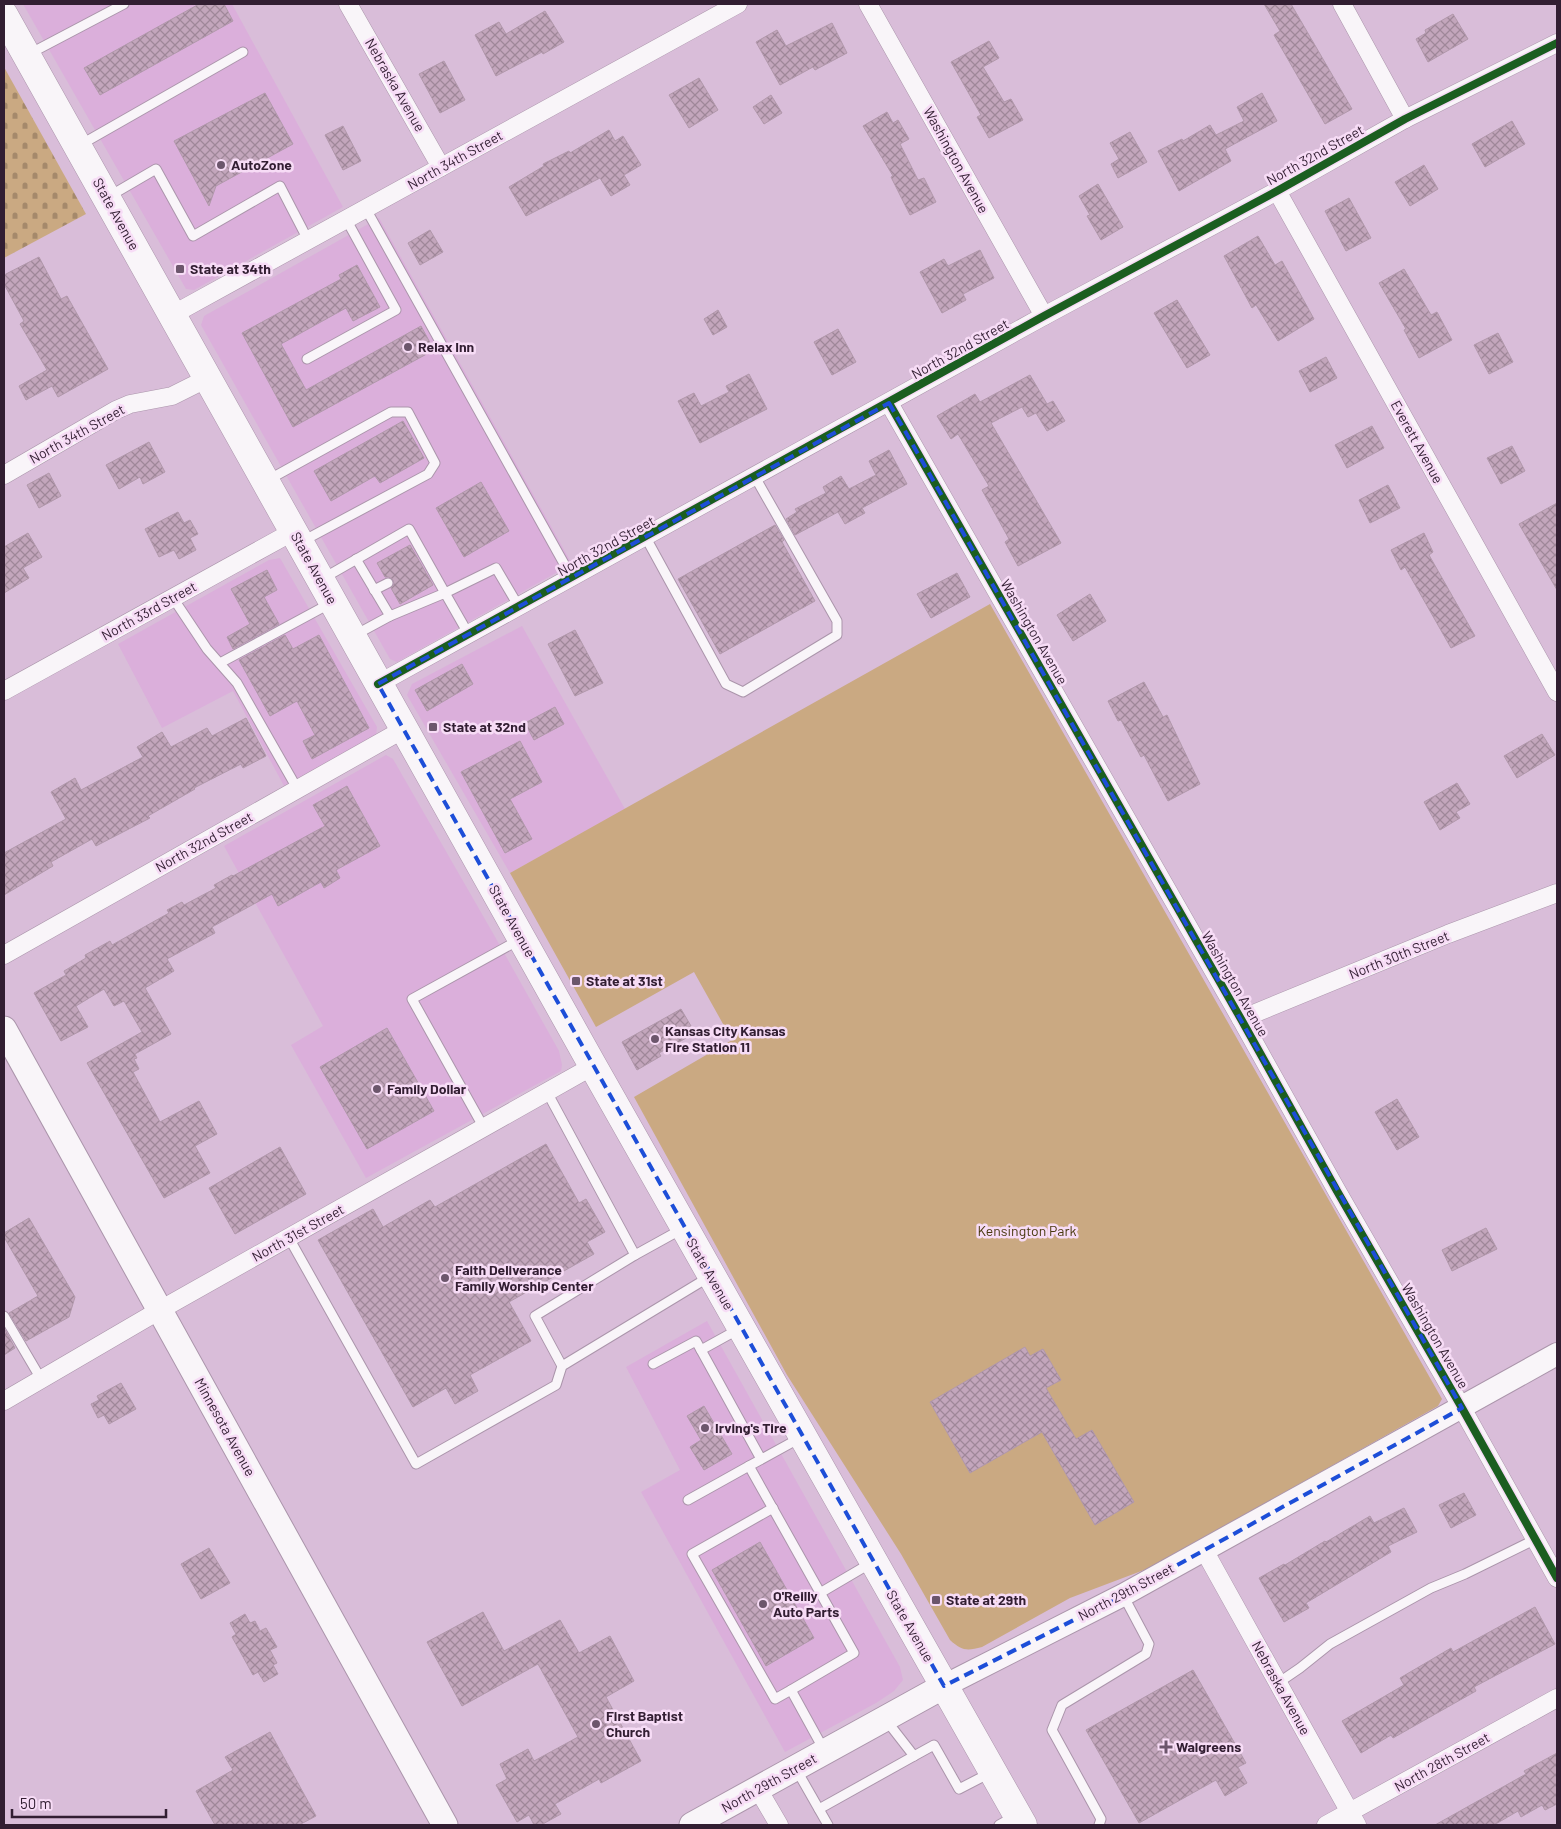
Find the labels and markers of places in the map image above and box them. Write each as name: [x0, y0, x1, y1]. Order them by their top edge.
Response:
place label: AutoZone: [231, 156, 292, 173]
marker: AutoZone: [215, 159, 227, 171]
place label: State at 34th: [190, 260, 271, 277]
marker: State at 34th: [174, 263, 186, 275]
place label: Relax Inn: [418, 338, 474, 355]
marker: Relax Inn: [402, 341, 414, 353]
place label: State at 32nd: [443, 718, 526, 735]
marker: State at 32nd: [427, 721, 439, 733]
place label: State at 31st: [586, 972, 663, 989]
marker: State at 31st: [570, 975, 582, 987]
place label: Kansas City Kansas Fire Station 11: [665, 1022, 786, 1055]
marker: Kansas City Kansas Fire Station 11: [649, 1033, 661, 1045]
place label: Family Dollar: [387, 1080, 467, 1097]
marker: Family Dollar: [371, 1083, 383, 1095]
place label: Faith Deliverance Family Worship Center: [455, 1261, 594, 1294]
marker: Faith Deliverance Family Worship Center: [439, 1272, 451, 1284]
place label: Irving's Tire: [715, 1419, 787, 1436]
marker: Irving's Tire: [699, 1422, 711, 1434]
place label: O'Reilly Auto Parts: [773, 1587, 839, 1620]
place label: State at 29th: [946, 1591, 1026, 1608]
marker: State at 29th: [930, 1594, 942, 1606]
marker: O'Reilly Auto Parts: [757, 1598, 769, 1610]
place label: First Baptist Church: [606, 1707, 683, 1740]
marker: First Baptist Church: [590, 1718, 602, 1730]
place label: Walgreens: [1176, 1738, 1241, 1755]
marker: Walgreens: [1160, 1741, 1172, 1753]

